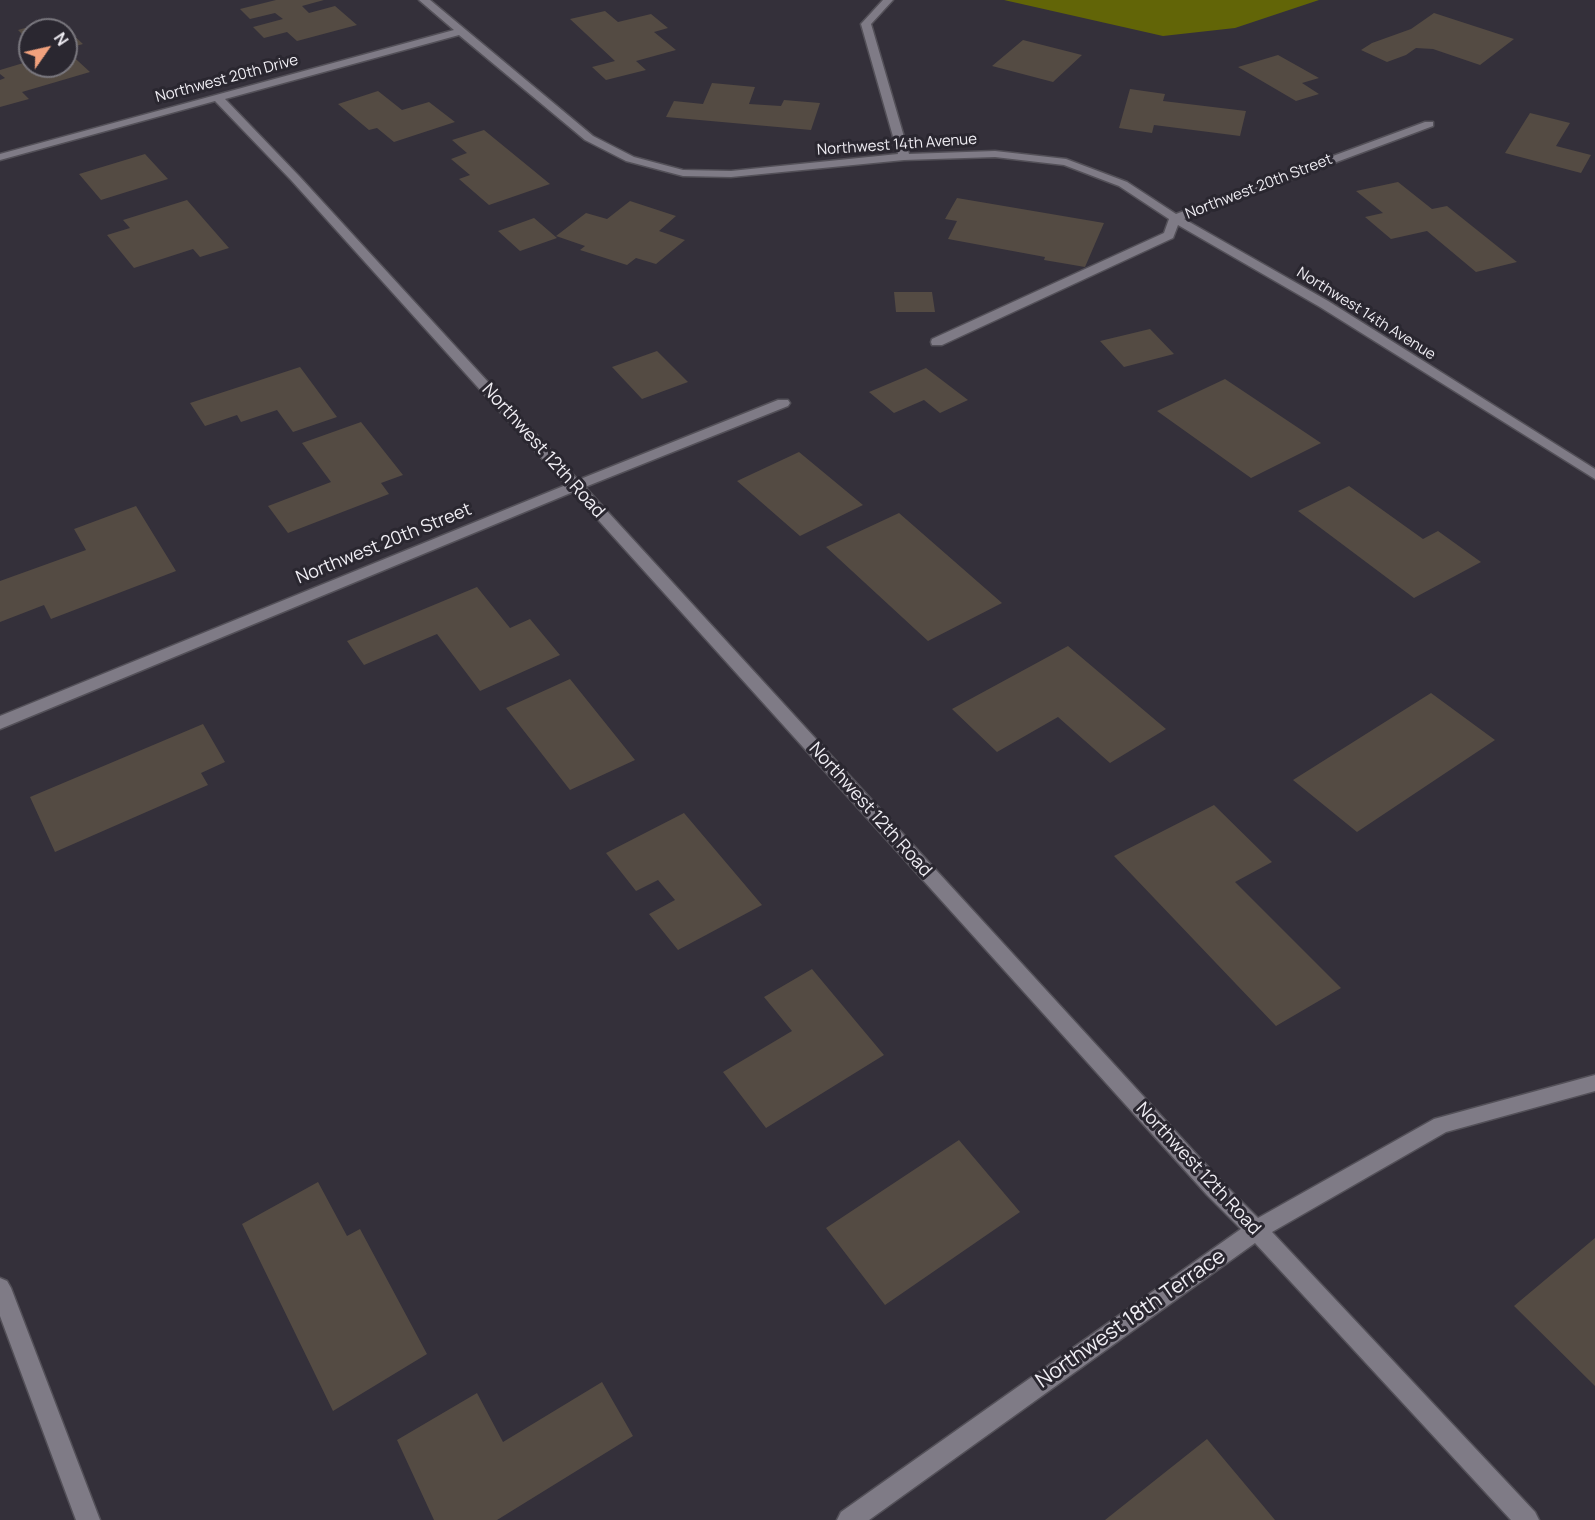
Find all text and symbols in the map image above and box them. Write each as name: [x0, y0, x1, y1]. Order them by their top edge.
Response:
north arrow: [18, 18, 78, 78]
text: N: [49, 28, 74, 50]
street label: Northwest 20th Drive: [154, 51, 300, 107]
street label: Northwest 14th Avenue: [816, 130, 978, 160]
street label: Northwest 20th Street: [1183, 151, 1335, 223]
street label: Northwest 14th Avenue: [1293, 264, 1439, 364]
street label: Northwest 12th Road: [477, 379, 609, 523]
street label: Northwest 20th Street: [293, 499, 475, 589]
street label: Northwest 12th Road: [804, 738, 936, 882]
street label: Northwest 12th Road: [1131, 1098, 1265, 1240]
street label: Northwest 18th Terrace: [1031, 1244, 1231, 1394]

